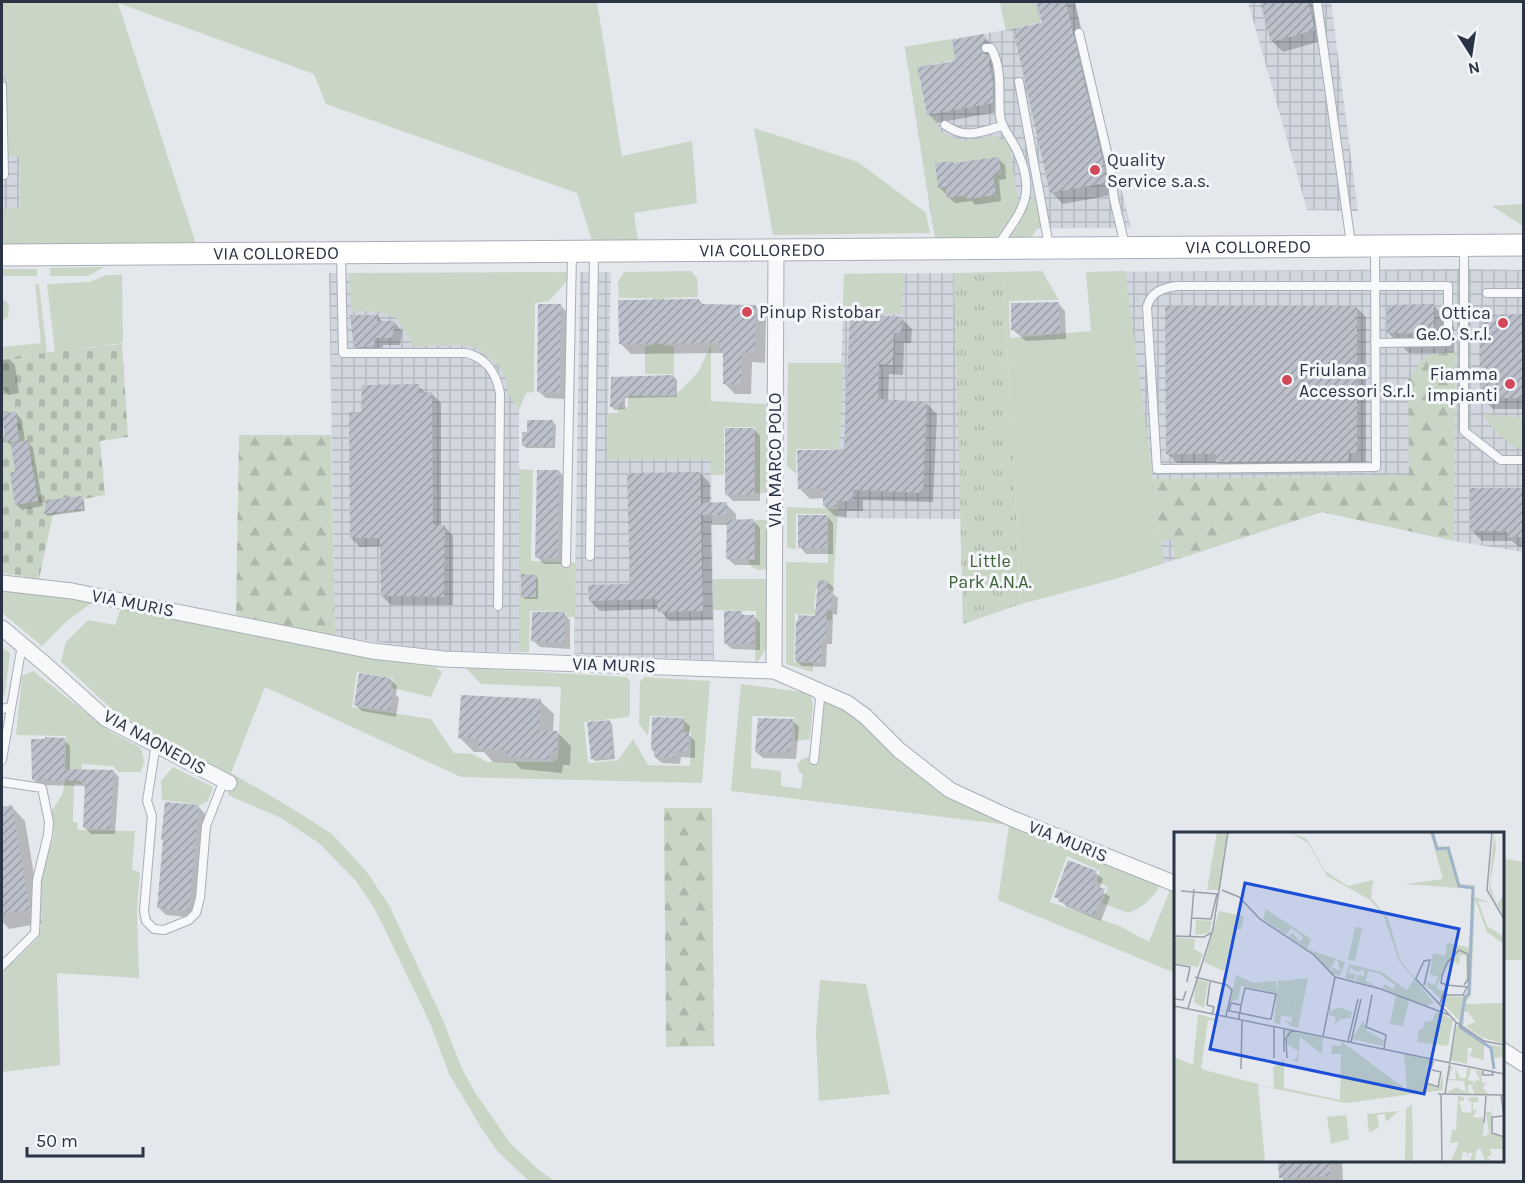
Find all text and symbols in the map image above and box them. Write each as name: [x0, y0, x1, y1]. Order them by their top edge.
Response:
north arrow: [1441, 24, 1501, 84]
text: N: [1466, 58, 1482, 79]
place label: Quality Service s.a.s.: [1107, 149, 1209, 192]
marker: Quality Service s.a.s.: [1088, 163, 1102, 177]
street label: VIA COLLOREDO: [1185, 235, 1311, 258]
street label: VIA COLLOREDO: [699, 239, 825, 261]
street label: VIA COLLOREDO: [213, 242, 339, 265]
place label: Pinup Ristobar: [759, 301, 881, 323]
place label: Ottica Ge.O. S.r.l.: [1416, 302, 1491, 345]
marker: Pinup Ristobar: [740, 305, 754, 319]
marker: Ottica Ge.O. S.r.l.: [1496, 316, 1510, 330]
place label: Friulana Accessori S.r.l.: [1299, 359, 1414, 402]
place label: Fiamma impianti: [1427, 363, 1498, 406]
marker: Friulana Accessori S.r.l.: [1280, 373, 1294, 387]
marker: Fiamma impianti: [1503, 377, 1517, 391]
street label: VIA MARCO POLO: [764, 393, 786, 527]
park label: Little Park A.N.A.: [948, 550, 1032, 593]
street label: VIA MURIS: [90, 584, 176, 622]
street label: VIA MURIS: [572, 653, 656, 677]
street label: VIA NAONEDIS: [100, 705, 210, 779]
street label: VIA MURIS: [1025, 815, 1111, 867]
inset map: [1174, 832, 1504, 1162]
scale bar: [27, 1120, 142, 1158]
text: 50 m: [36, 1130, 78, 1152]

